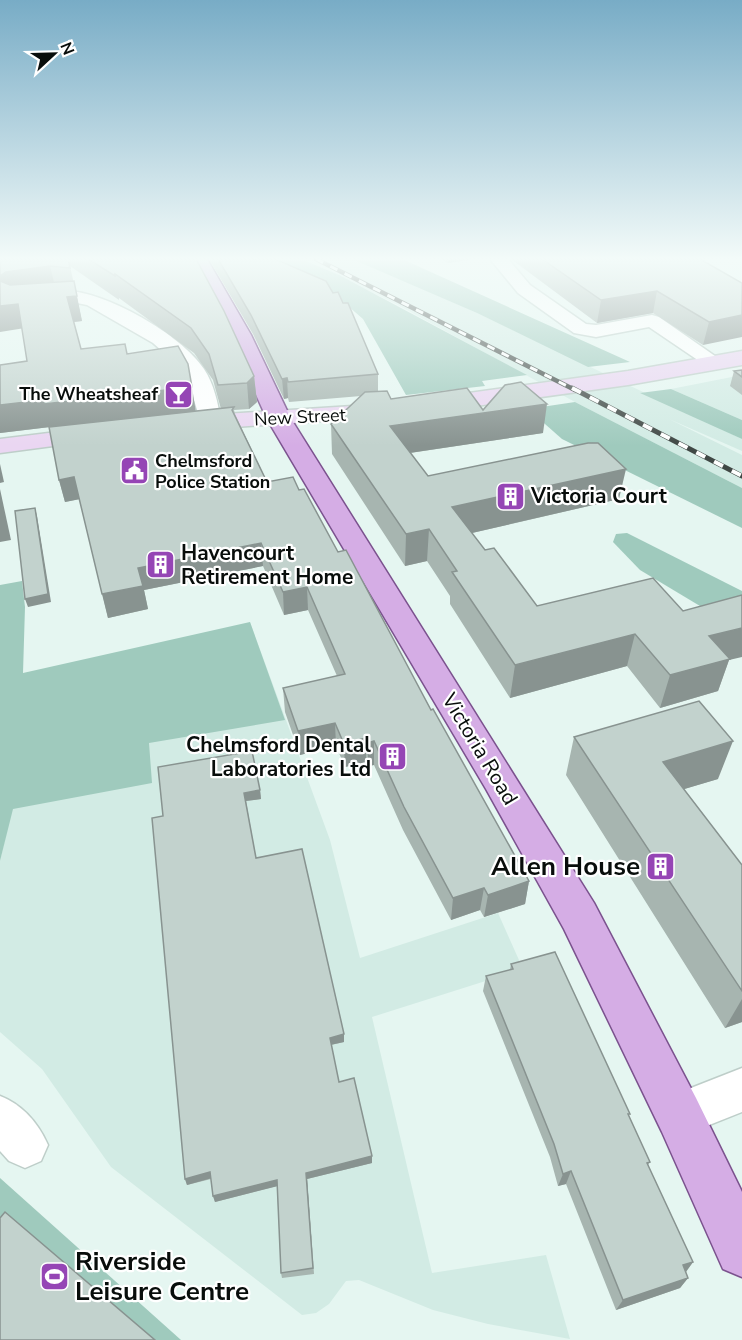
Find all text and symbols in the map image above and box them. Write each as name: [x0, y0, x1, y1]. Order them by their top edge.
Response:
north arrow: [24, 24, 84, 84]
text: N: [55, 39, 79, 58]
bar icon: The Wheatsheaf: [163, 378, 195, 410]
place label: The Wheatsheaf: [19, 382, 158, 406]
street label: New Street: [254, 403, 347, 431]
place label: Chelmsford Police Station: [155, 449, 270, 494]
public building icon: Chelmsford Police Station: [118, 455, 150, 487]
building icon: Victoria Court: [494, 480, 526, 512]
place label: Victoria Court: [530, 482, 668, 510]
place label: Havencourt Retirement Home: [181, 539, 353, 591]
building icon: Havencourt Retirement Home: [144, 549, 176, 581]
street label: Victoria Road: [435, 687, 524, 810]
place label: Chelmsford Dental Laboratories Ltd: [186, 731, 371, 783]
building icon: Chelmsford Dental Laboratories Ltd: [376, 741, 408, 773]
place label: Allen House: [491, 849, 640, 884]
building icon: Allen House: [645, 850, 677, 882]
place label: Riverside Leisure Centre: [75, 1244, 249, 1309]
sports icon: Riverside Leisure Centre: [38, 1260, 70, 1292]

